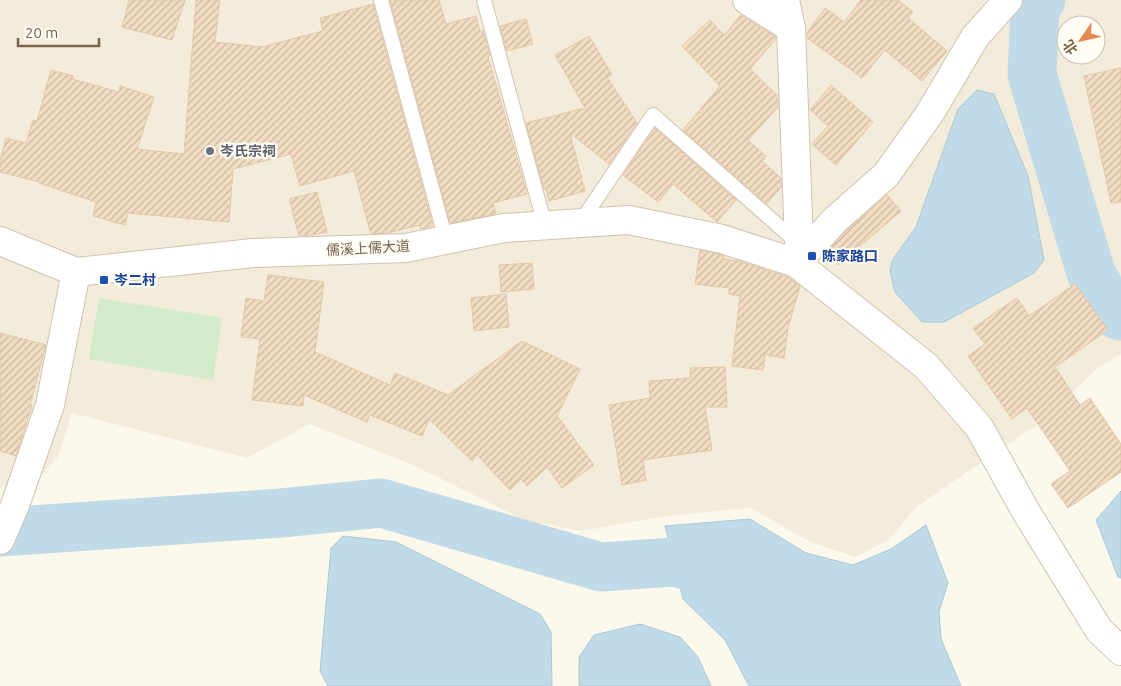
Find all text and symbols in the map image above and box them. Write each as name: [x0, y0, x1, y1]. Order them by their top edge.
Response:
scale bar: [18, 15, 99, 47]
north arrow: [1056, 15, 1106, 65]
text: 20 m: [25, 24, 58, 41]
text: 北: [1060, 37, 1081, 58]
place label: 岑氏宗祠: [220, 143, 276, 159]
marker: 岑氏宗祠: [204, 145, 216, 157]
street label: 儒溪上儒大道: [326, 238, 410, 258]
place label: 陈家路口: [822, 248, 878, 264]
marker: 陈家路口: [806, 250, 818, 262]
place label: 岑二村: [114, 272, 156, 288]
marker: 岑二村: [98, 274, 110, 286]

